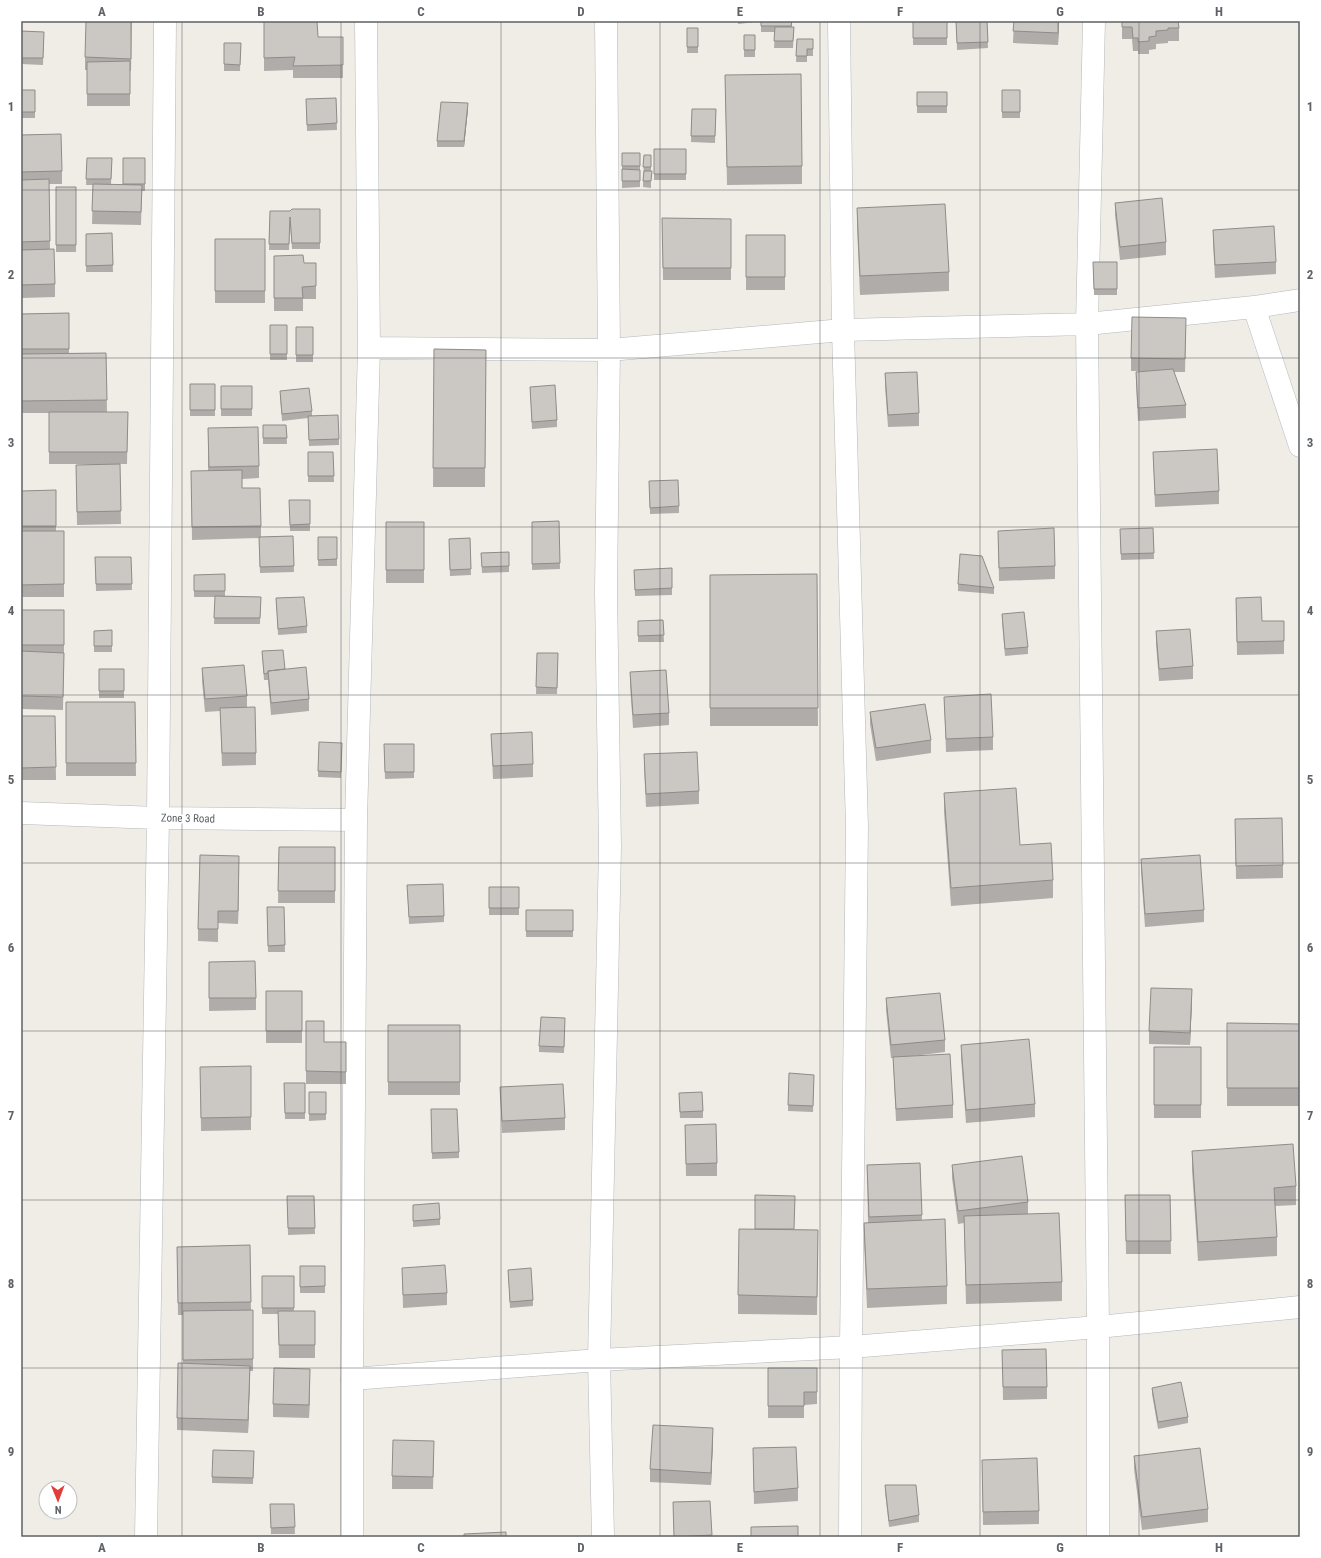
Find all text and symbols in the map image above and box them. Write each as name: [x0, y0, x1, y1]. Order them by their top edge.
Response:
text: A: [98, 4, 106, 19]
text: B: [257, 4, 265, 19]
text: C: [417, 4, 425, 19]
text: D: [577, 4, 585, 19]
text: E: [737, 4, 744, 19]
text: F: [897, 4, 903, 19]
text: G: [1056, 4, 1064, 19]
text: H: [1215, 4, 1223, 19]
text: 1: [8, 99, 14, 114]
text: 1: [1307, 99, 1313, 114]
text: 2: [8, 267, 15, 282]
text: 2: [1307, 267, 1314, 282]
text: 3: [8, 435, 14, 450]
text: 3: [1307, 435, 1313, 450]
text: 4: [8, 603, 15, 618]
text: 4: [1307, 603, 1314, 618]
text: 5: [8, 772, 15, 787]
text: 5: [1307, 772, 1314, 787]
street label: Zone 3 Road: [161, 812, 215, 825]
text: 6: [8, 940, 15, 955]
text: 6: [1307, 940, 1314, 955]
text: 7: [8, 1108, 15, 1123]
text: 7: [1307, 1108, 1314, 1123]
text: 8: [8, 1276, 14, 1291]
text: 8: [1307, 1276, 1313, 1291]
text: 9: [8, 1444, 14, 1459]
text: 9: [1307, 1444, 1313, 1459]
north arrow: [38, 1480, 78, 1520]
text: N: [54, 1503, 62, 1516]
text: A: [98, 1540, 106, 1555]
text: B: [257, 1540, 265, 1555]
text: C: [417, 1540, 425, 1555]
text: D: [577, 1540, 585, 1555]
text: E: [737, 1540, 744, 1555]
text: F: [897, 1540, 903, 1555]
text: G: [1056, 1540, 1064, 1555]
text: H: [1215, 1540, 1223, 1555]

